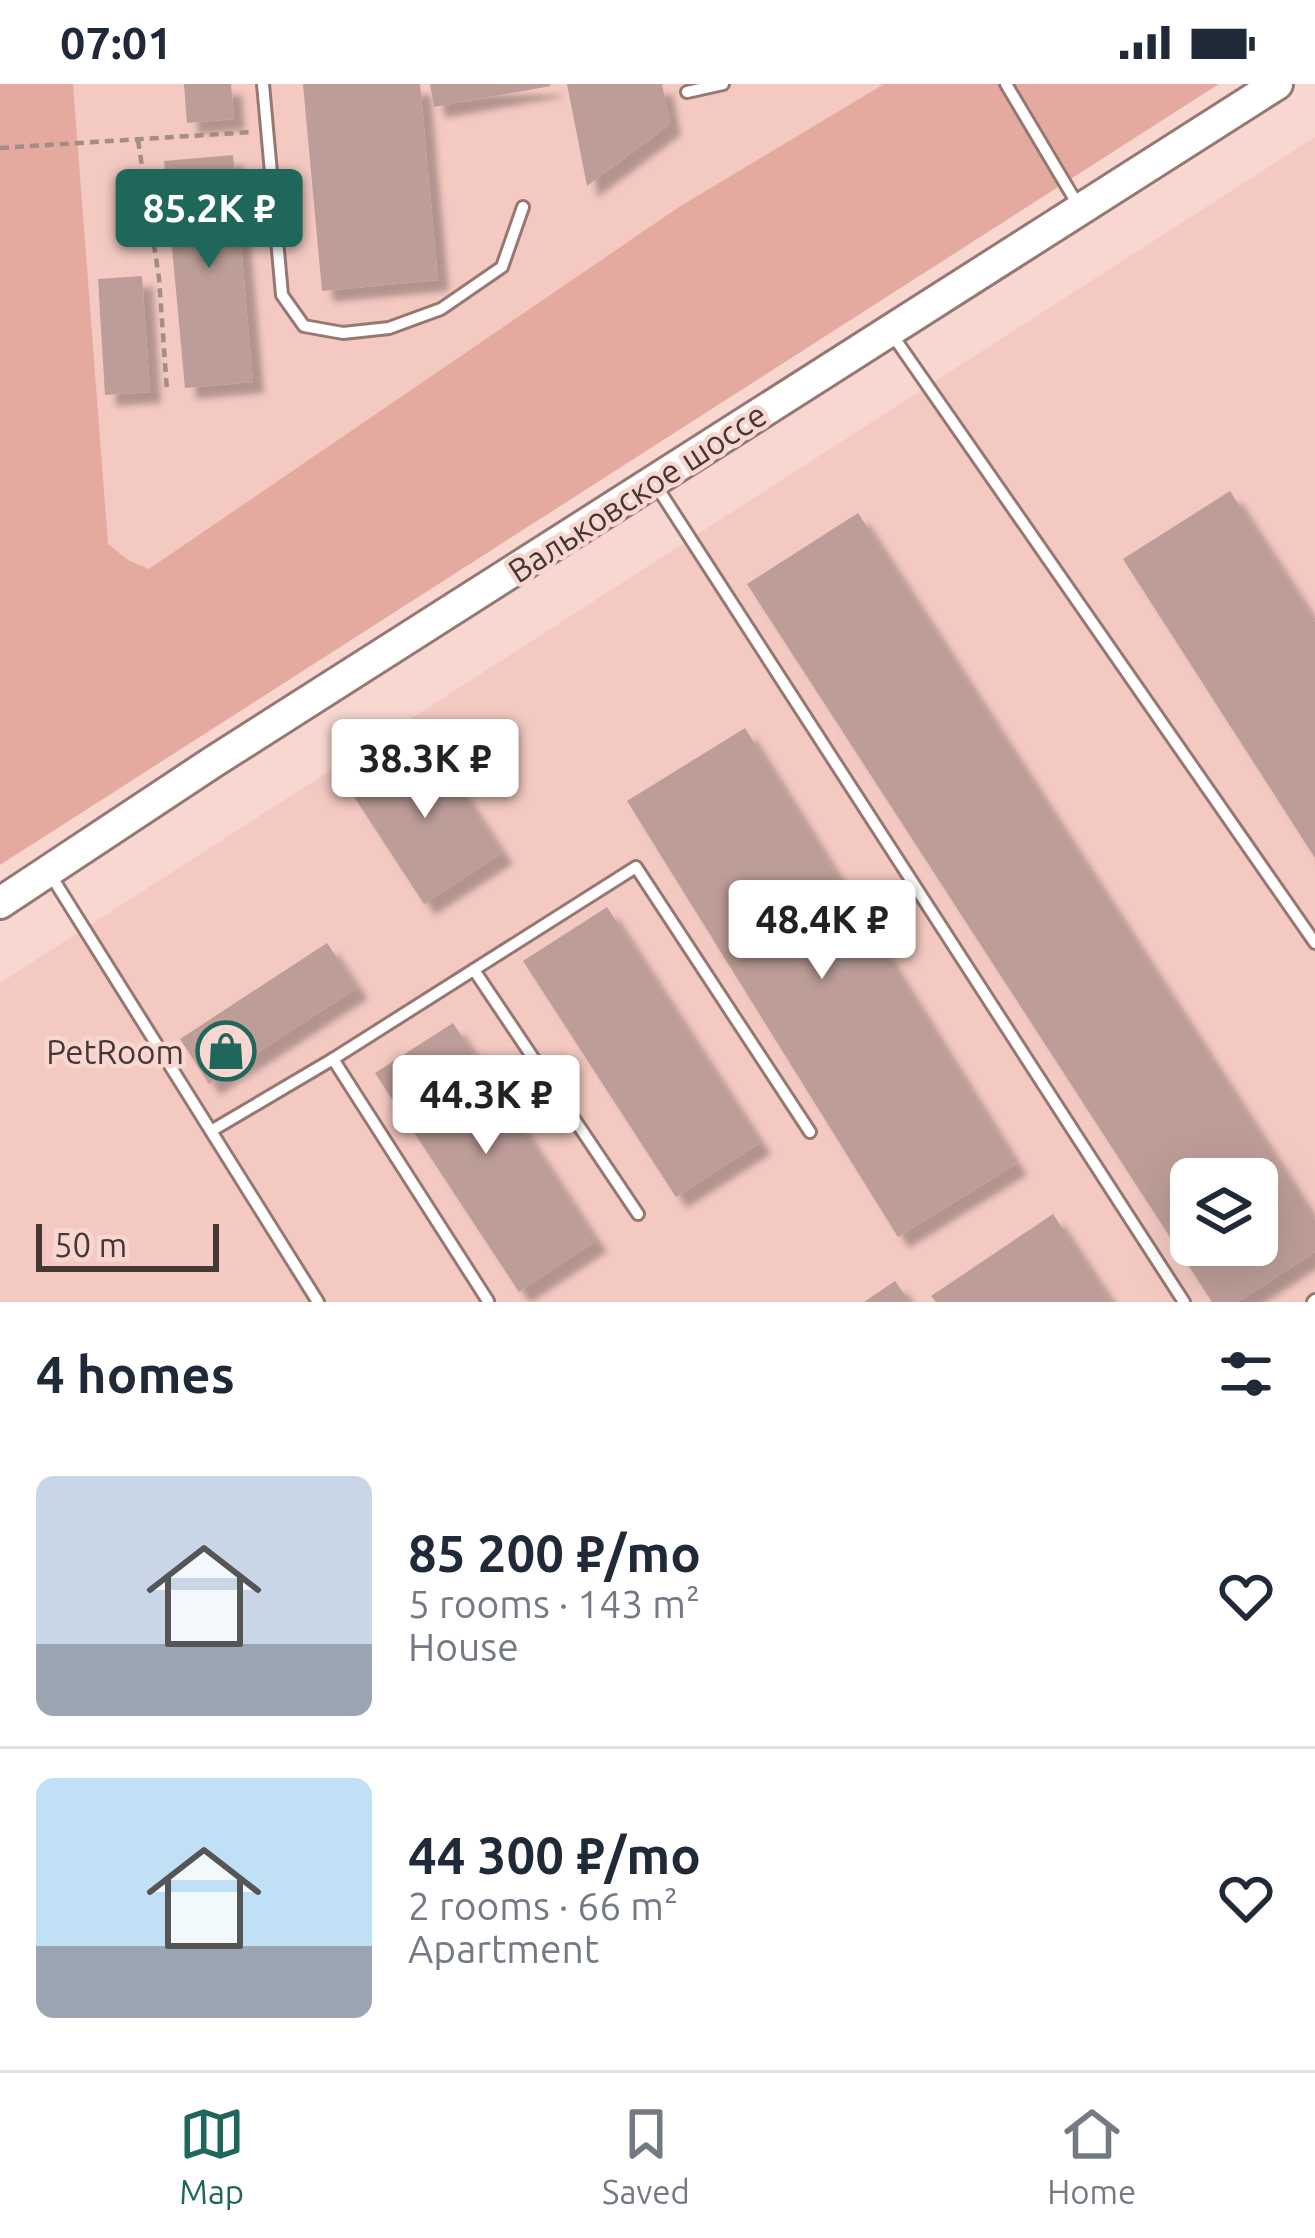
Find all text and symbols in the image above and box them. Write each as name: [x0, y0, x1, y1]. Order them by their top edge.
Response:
text: 07:01: [60, 17, 173, 68]
pin: 85.2K ₽: [98, 169, 320, 271]
text: 85.2K ₽: [143, 186, 275, 229]
street label: Вальковское шоссе: [501, 395, 773, 589]
pin: 38.3K ₽: [314, 719, 536, 821]
text: 38.3K ₽: [359, 736, 491, 779]
pin: 48.4K ₽: [711, 880, 933, 982]
text: 48.4K ₽: [756, 897, 888, 940]
shop icon: PetRoom: [195, 1020, 257, 1082]
place label: PetRoom: [46, 1033, 184, 1070]
pin: 44.3K ₽: [375, 1055, 597, 1157]
text: 44.3K ₽: [420, 1072, 552, 1115]
map controls: [1170, 1158, 1278, 1266]
button: layers: [1170, 1158, 1278, 1266]
scale bar: [36, 1218, 219, 1271]
text: 50 m: [54, 1226, 127, 1263]
icon: filters: [1213, 1341, 1279, 1407]
text: 4 homes: [36, 1345, 235, 1403]
icon: home: [132, 1524, 276, 1668]
text: 85 200 ₽/mo: [408, 1524, 701, 1582]
icon: heart: [1213, 1563, 1279, 1629]
text: 5 rooms · 143 m²: [408, 1582, 700, 1625]
text: House: [408, 1625, 519, 1668]
icon: home: [132, 1826, 276, 1970]
text: 44 300 ₽/mo: [408, 1826, 701, 1884]
icon: heart: [1213, 1865, 1279, 1931]
text: 2 rooms · 66 m²: [408, 1884, 678, 1927]
text: Apartment: [408, 1927, 599, 1970]
tab: Map: [179, 2101, 245, 2210]
tab: Saved: [602, 2101, 690, 2210]
tab: Home: [1047, 2101, 1136, 2210]

